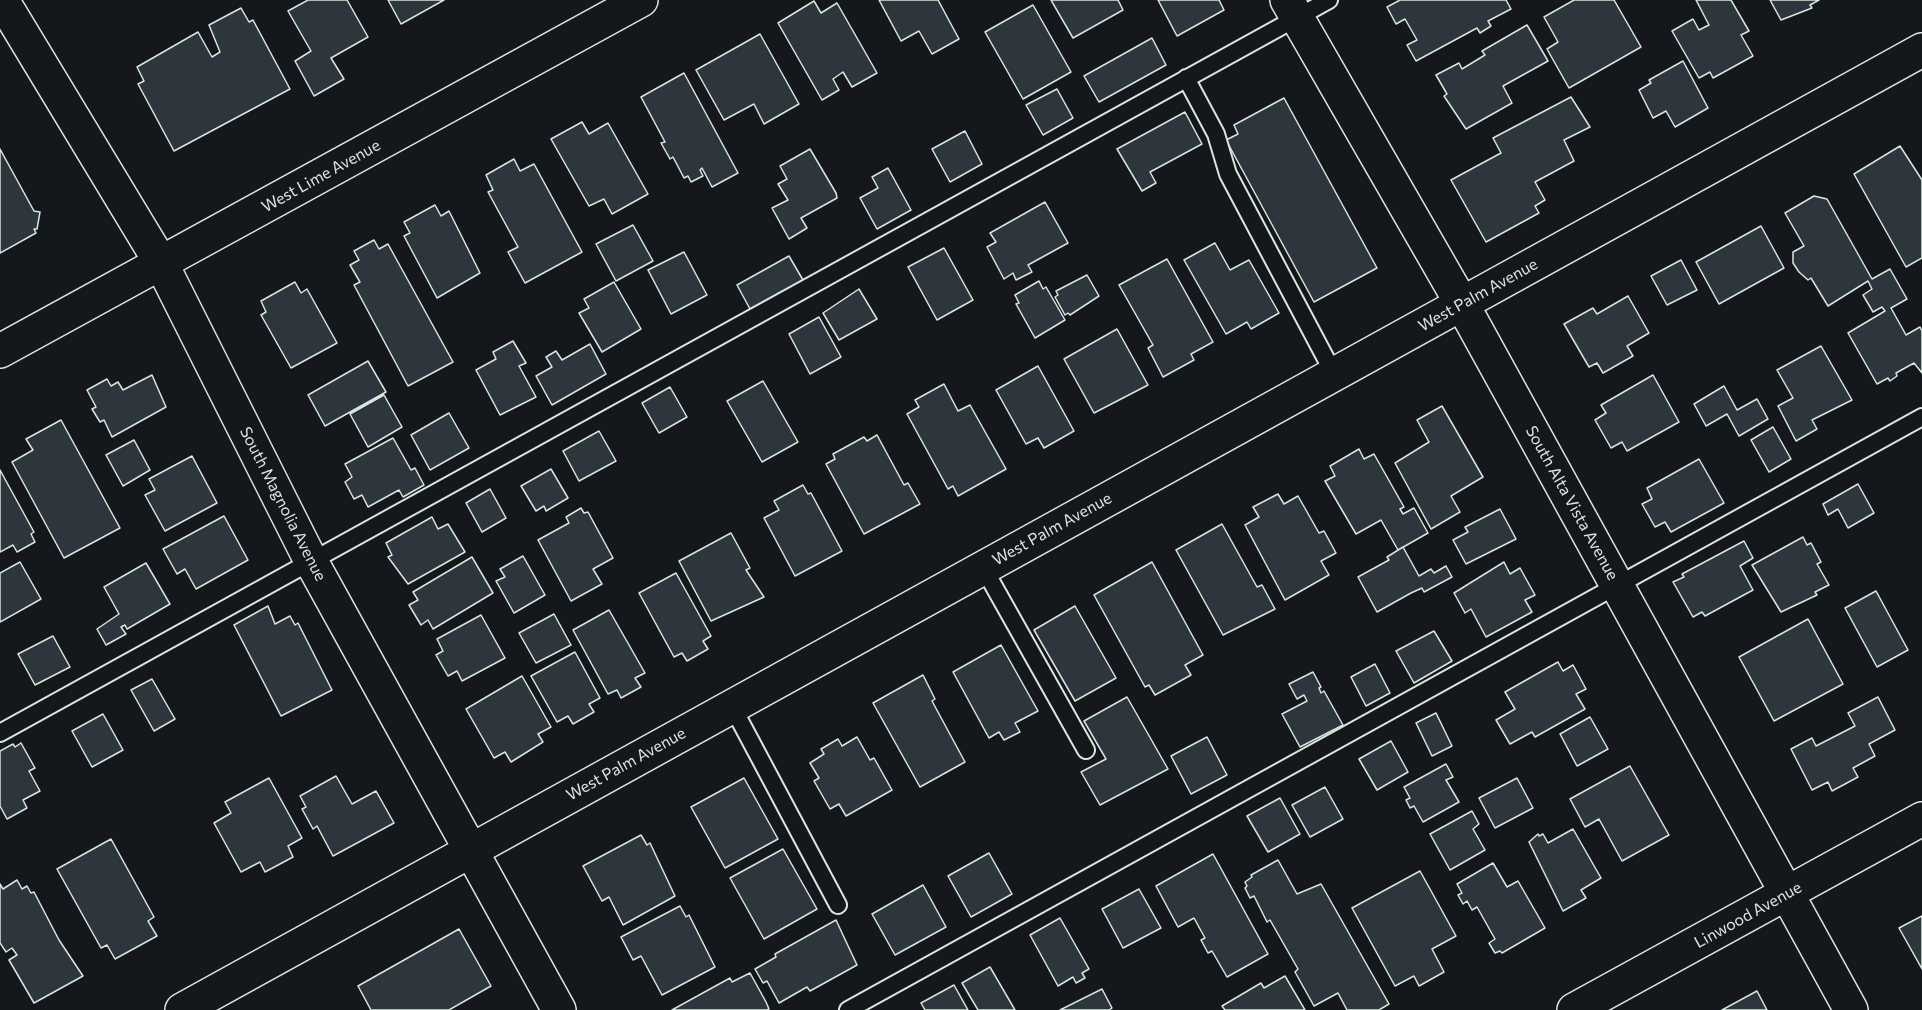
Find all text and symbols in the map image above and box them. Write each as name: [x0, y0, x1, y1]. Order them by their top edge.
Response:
street label: West Lime Avenue: [258, 135, 384, 217]
street label: West Palm Avenue: [1415, 254, 1541, 336]
street label: South Alta Vista Avenue: [1522, 423, 1622, 583]
street label: South Magnolia Avenue: [236, 424, 330, 584]
street label: West Palm Avenue: [989, 488, 1115, 570]
street label: West Palm Avenue: [563, 723, 689, 805]
street label: Linwood Avenue: [1691, 878, 1805, 952]

